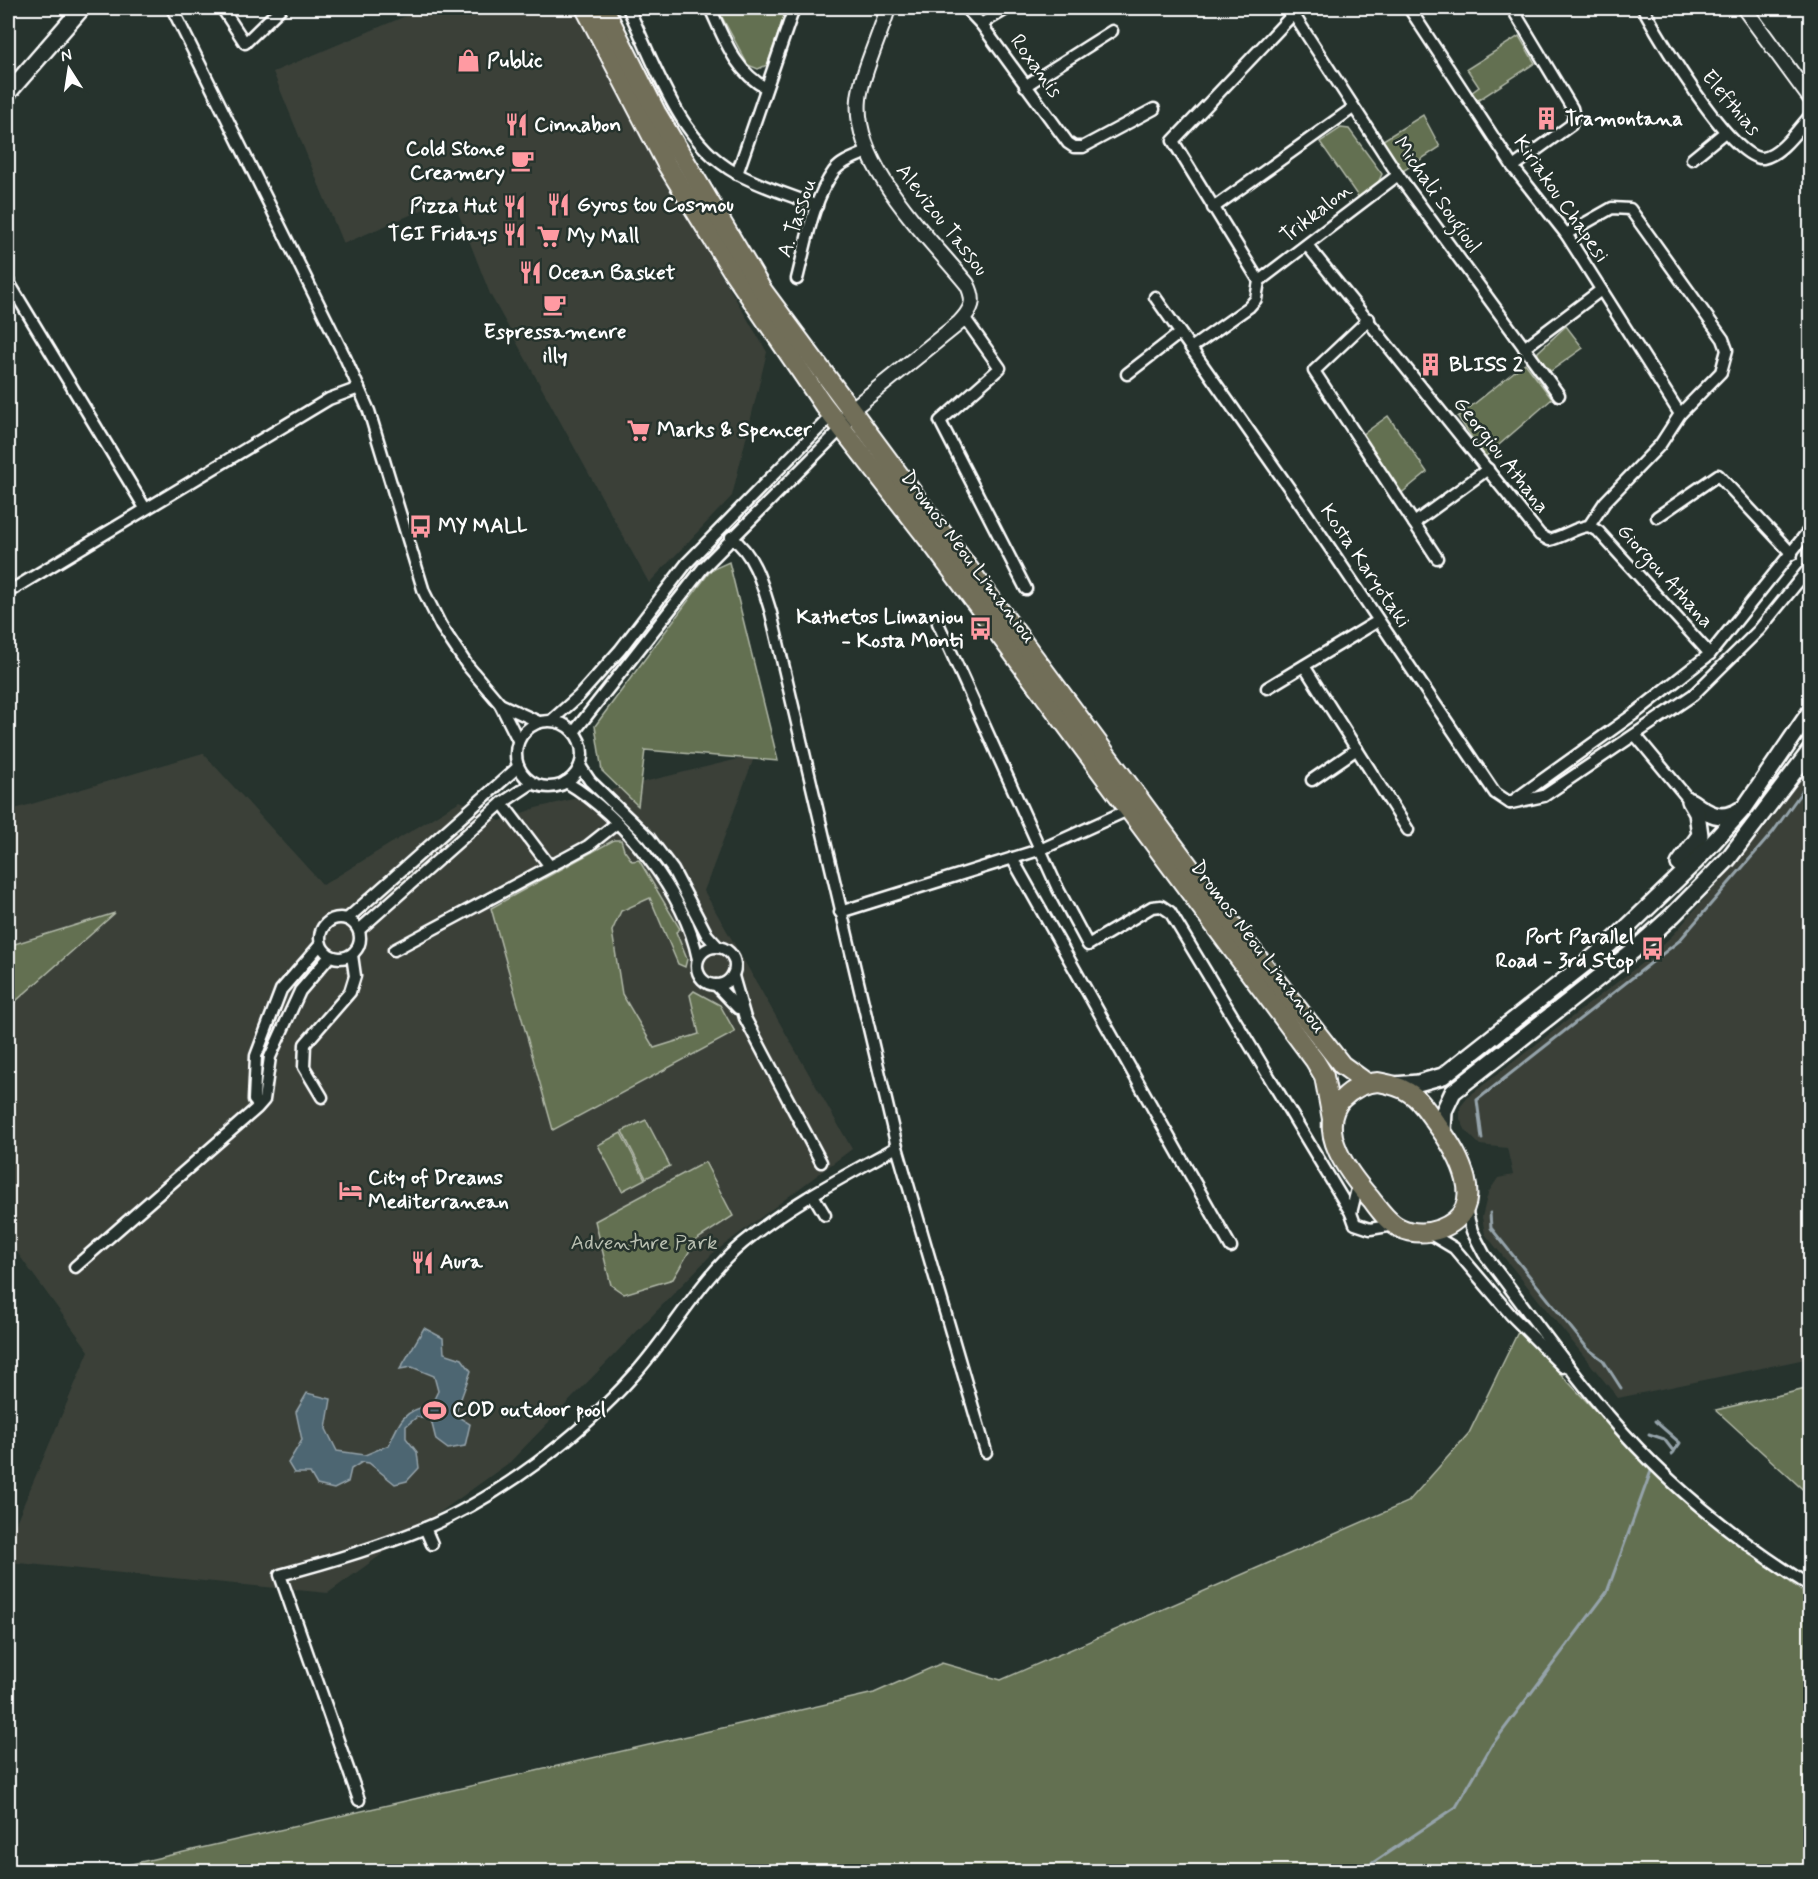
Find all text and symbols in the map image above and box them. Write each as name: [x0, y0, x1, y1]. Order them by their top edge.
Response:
street label: Roxanis: [1003, 28, 1069, 104]
north arrow: [39, 39, 99, 99]
text: N: [59, 44, 74, 67]
place label: Public: [487, 47, 543, 75]
shop icon: Public: [456, 48, 482, 74]
street label: Elefthias: [1695, 64, 1767, 142]
place label: Tramontana: [1565, 105, 1683, 133]
building icon: Tramontana: [1534, 106, 1560, 132]
place label: Cinnabon: [534, 111, 621, 139]
restaurant icon: Cinnabon: [503, 112, 529, 138]
street label: Kiriakou Chapesi: [1507, 130, 1615, 268]
street label: Michali Sougioul: [1385, 131, 1488, 260]
place label: Cold Stone Creamery: [406, 135, 505, 187]
cafe icon: Cold Stone Creamery: [510, 148, 536, 174]
street label: Alevizou Tassou: [889, 158, 995, 282]
street label: A. Tassou: [770, 175, 824, 261]
street label: Trikkalon: [1274, 176, 1358, 250]
place label: Gyros tou Cosmou: [577, 191, 734, 219]
place label: Pizza Hut: [410, 192, 497, 220]
restaurant icon: Gyros tou Cosmou: [546, 192, 572, 218]
restaurant icon: Pizza Hut: [502, 193, 528, 219]
place label: TGI Fridays: [388, 220, 498, 248]
restaurant icon: TGI Fridays: [502, 221, 528, 247]
place label: My Mall: [567, 222, 639, 250]
supermarket icon: My Mall: [536, 223, 562, 249]
place label: Ocean Basket: [548, 259, 676, 287]
restaurant icon: Ocean Basket: [517, 260, 543, 286]
cafe icon: Espressamenre illy: [542, 291, 568, 317]
place label: Espressamenre illy: [483, 318, 627, 370]
place label: BLISS 2: [1449, 351, 1524, 379]
building icon: BLISS 2: [1418, 352, 1444, 378]
street label: Georgiou Athana: [1446, 391, 1556, 520]
place label: Marks & Spencer: [657, 416, 813, 444]
supermarket icon: Marks & Spencer: [626, 417, 652, 443]
street label: Dromos Neou Limaniou: [894, 465, 1042, 649]
street label: Kosta Karyotaki: [1313, 499, 1417, 633]
place label: MY MALL: [438, 512, 528, 540]
bus stop icon: MY MALL: [407, 513, 433, 539]
street label: Giorgou Athana: [1610, 518, 1720, 635]
place label: Kathetos Limaniou - Kosta Monti: [796, 603, 964, 655]
bus stop icon: Kathetos Limaniou - Kosta Monti: [968, 616, 994, 642]
street label: Dromos Neou Limaniou: [1184, 855, 1332, 1039]
place label: Port Parallel Road - 3rd Stop: [1495, 923, 1634, 975]
bus stop icon: Port Parallel Road - 3rd Stop: [1639, 936, 1665, 962]
place label: City of Dreams Mediterranean: [368, 1164, 509, 1216]
hotel icon: City of Dreams Mediterranean: [337, 1177, 363, 1203]
park label: Adventure Park: [570, 1229, 718, 1257]
place label: Aura: [440, 1248, 484, 1276]
restaurant icon: Aura: [409, 1249, 435, 1275]
place label: COD outdoor pool: [452, 1396, 606, 1424]
sports icon: COD outdoor pool: [421, 1397, 447, 1423]

